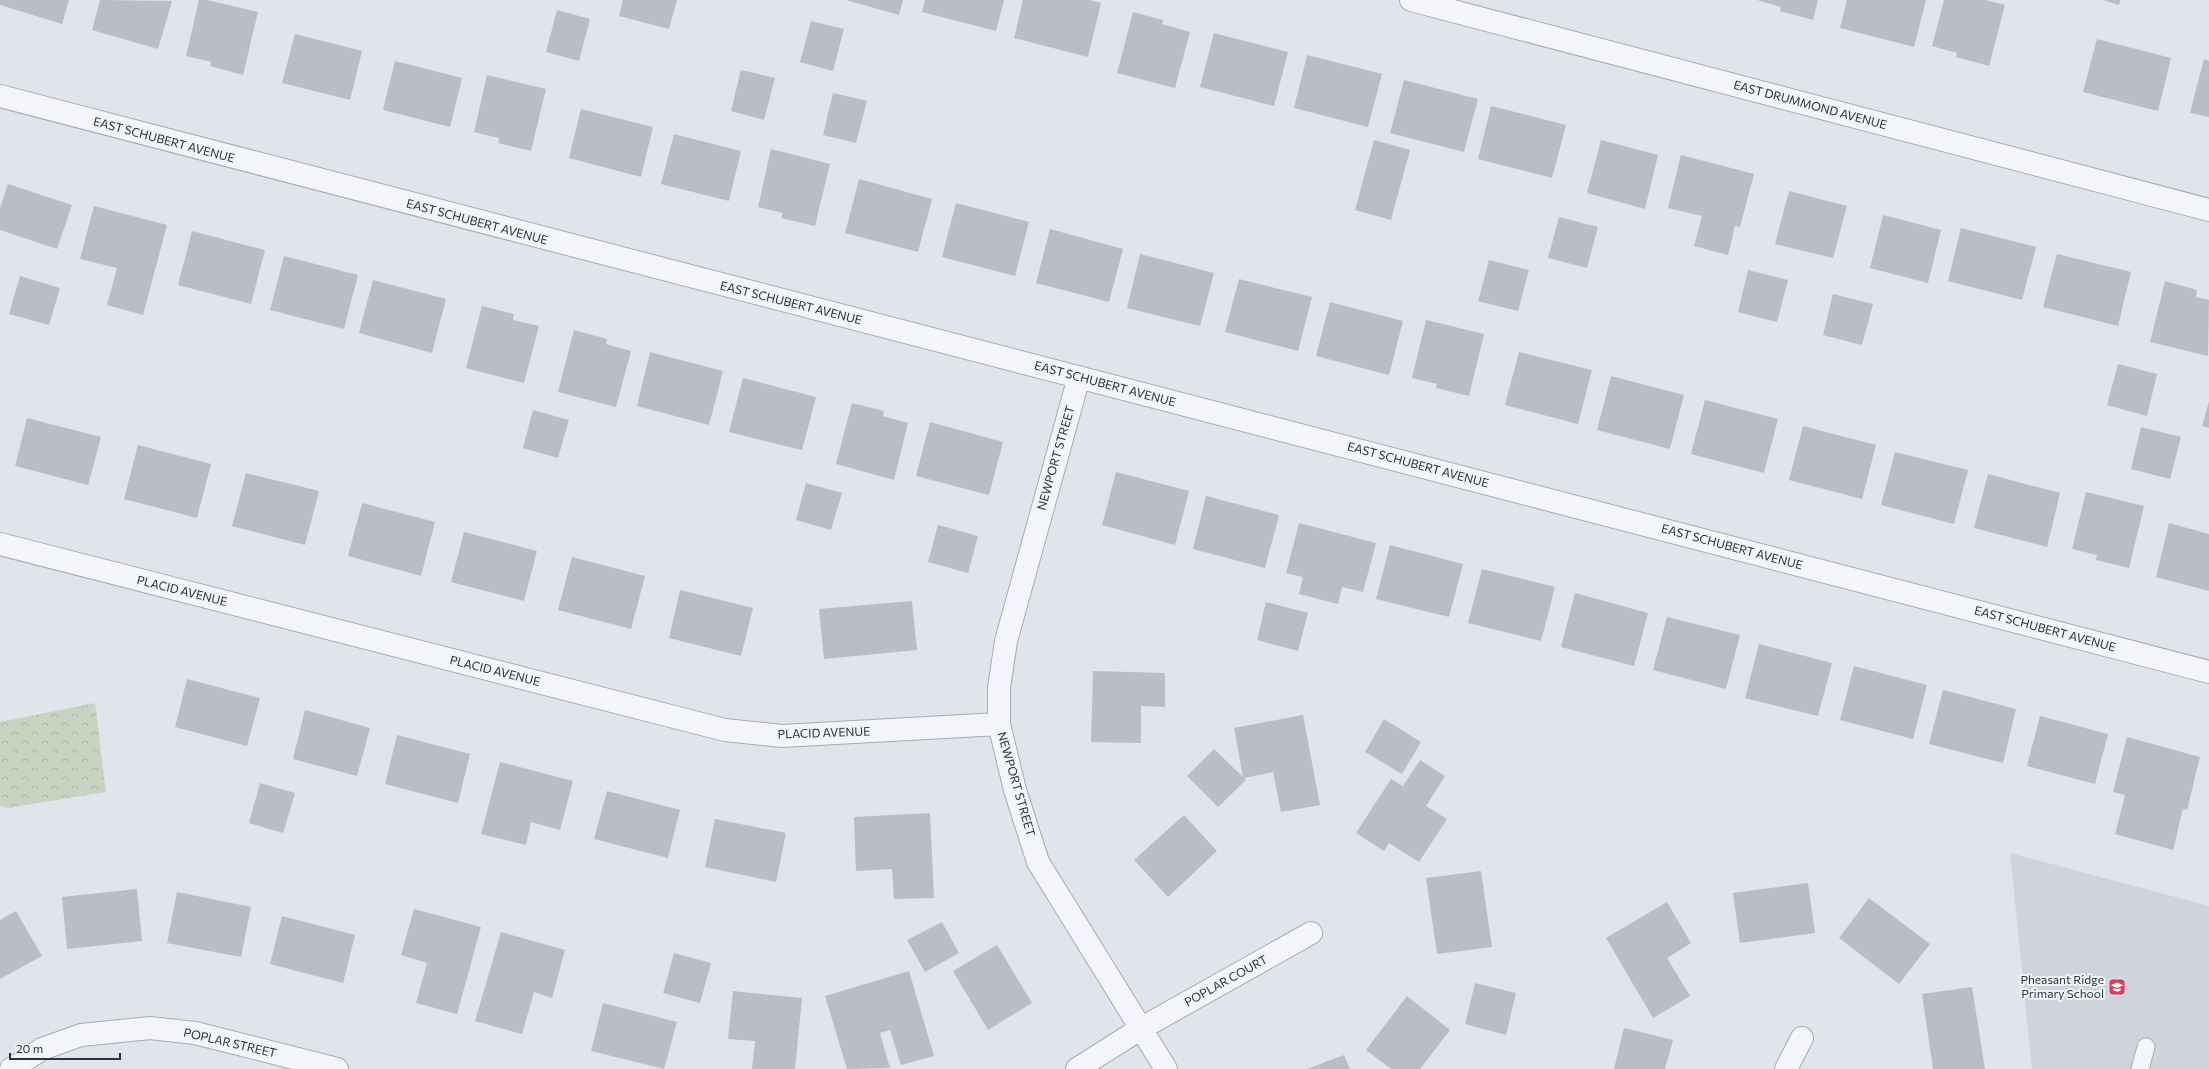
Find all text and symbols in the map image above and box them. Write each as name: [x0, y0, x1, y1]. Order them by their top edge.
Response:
street label: EAST DRUMMOND AVENUE: [1732, 77, 1888, 131]
street label: EAST SCHUBERT AVENUE: [92, 113, 236, 165]
street label: EAST SCHUBERT AVENUE: [405, 195, 549, 247]
street label: EAST SCHUBERT AVENUE: [719, 278, 864, 326]
street label: EAST SCHUBERT AVENUE: [1033, 357, 1177, 409]
street label: NEWPORT STREET: [1033, 404, 1077, 512]
street label: EAST SCHUBERT AVENUE: [1346, 438, 1490, 490]
street label: EAST SCHUBERT AVENUE: [1660, 520, 1804, 572]
street label: PLACID AVENUE: [136, 572, 229, 608]
street label: EAST SCHUBERT AVENUE: [1973, 602, 2117, 654]
street label: PLACID AVENUE: [449, 652, 542, 688]
street label: PLACID AVENUE: [777, 723, 871, 741]
street label: NEWPORT STREET: [995, 730, 1039, 838]
street label: POPLAR COURT: [1182, 951, 1270, 1009]
place label: Pheasant Ridge Primary School: [2020, 972, 2104, 1000]
school or university icon: Pheasant Ridge Primary School: [2107, 977, 2127, 997]
street label: POPLAR STREET: [182, 1025, 278, 1060]
scale bar: [10, 1035, 120, 1061]
text: 20 m: [16, 1041, 43, 1055]

